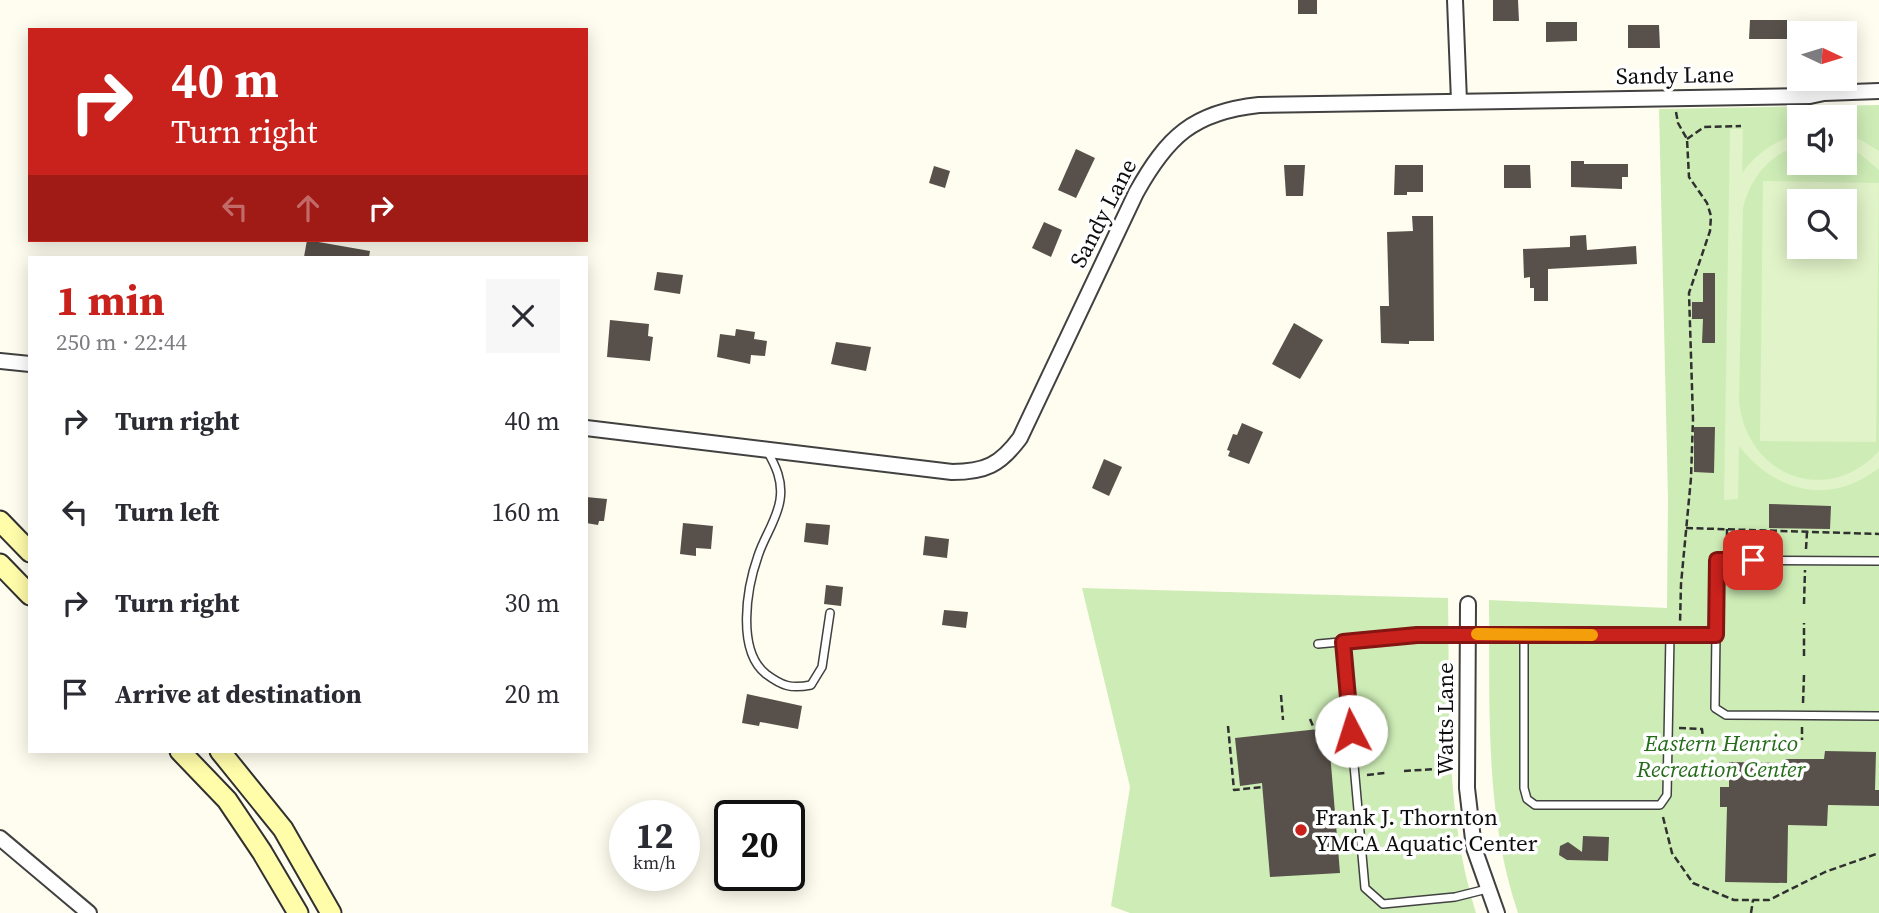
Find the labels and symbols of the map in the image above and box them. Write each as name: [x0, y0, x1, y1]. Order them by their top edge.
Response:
north arrow: [1787, 21, 1857, 91]
street label: Sandy Lane: [1616, 58, 1734, 92]
street label: Sandy Lane: [1062, 153, 1144, 273]
pin: [1723, 530, 1783, 590]
street label: Watts Lane: [1429, 662, 1461, 776]
position arrow: [1314, 694, 1388, 768]
park label: Eastern Henrico Recreation Center: [1635, 727, 1806, 785]
speed limit sign: 20: [714, 800, 805, 891]
place label: Frank J. Thornton YMCA Aquatic Center: [1315, 801, 1538, 859]
marker: Frank J. Thornton YMCA Aquatic Center: [1293, 822, 1309, 838]

